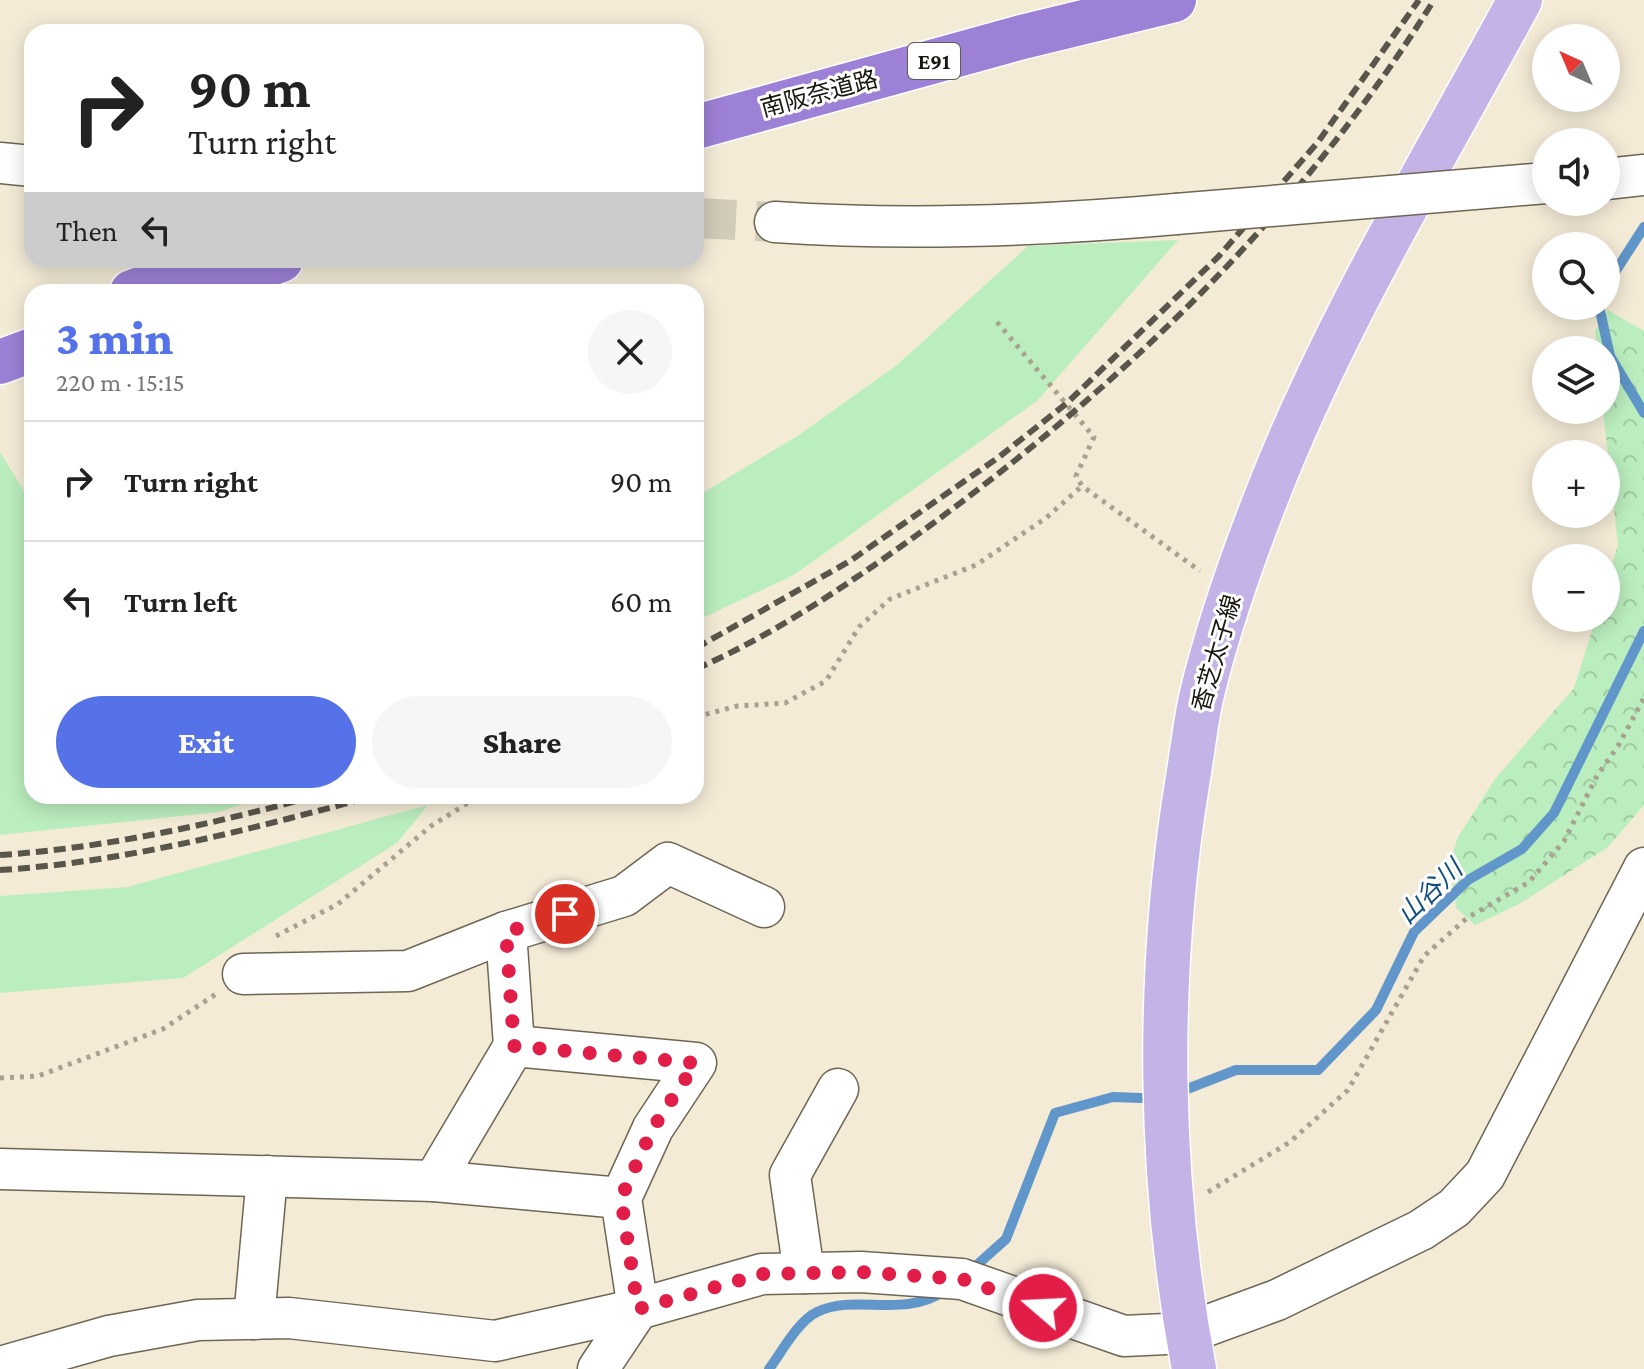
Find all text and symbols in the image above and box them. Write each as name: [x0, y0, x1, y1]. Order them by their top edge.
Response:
north arrow: [1532, 24, 1620, 112]
map controls: [1532, 24, 1620, 632]
road number: E91: [908, 43, 960, 79]
icon: right: [56, 56, 160, 160]
text: 90 m: [188, 57, 311, 119]
street label: 南阪奈道路: [758, 64, 880, 122]
text: Turn right: [188, 122, 336, 162]
button: sound: [1532, 128, 1620, 216]
icon: left: [134, 208, 178, 252]
text: Then: [56, 214, 118, 247]
button: search: [1532, 232, 1620, 320]
button: close: [588, 310, 672, 394]
text: 3 min: [56, 311, 173, 364]
button: layers: [1532, 336, 1620, 424]
text: 220 m · 15:15: [56, 368, 185, 397]
button: +: [1532, 440, 1620, 528]
icon: right: [56, 459, 100, 503]
text: Turn right: [124, 465, 258, 498]
text: 90 m: [610, 465, 672, 498]
button: −: [1532, 544, 1620, 632]
icon: left: [56, 579, 100, 623]
text: Turn left: [124, 585, 237, 618]
text: 60 m: [610, 585, 672, 618]
street label: 香芝太子線: [1186, 592, 1246, 714]
button: Exit: [56, 696, 356, 788]
button: Share: [372, 696, 672, 788]
water label: 山谷川: [1392, 852, 1470, 930]
pin: [531, 880, 599, 948]
icon: arrive: [543, 892, 587, 936]
position arrow: [1001, 1266, 1085, 1350]

